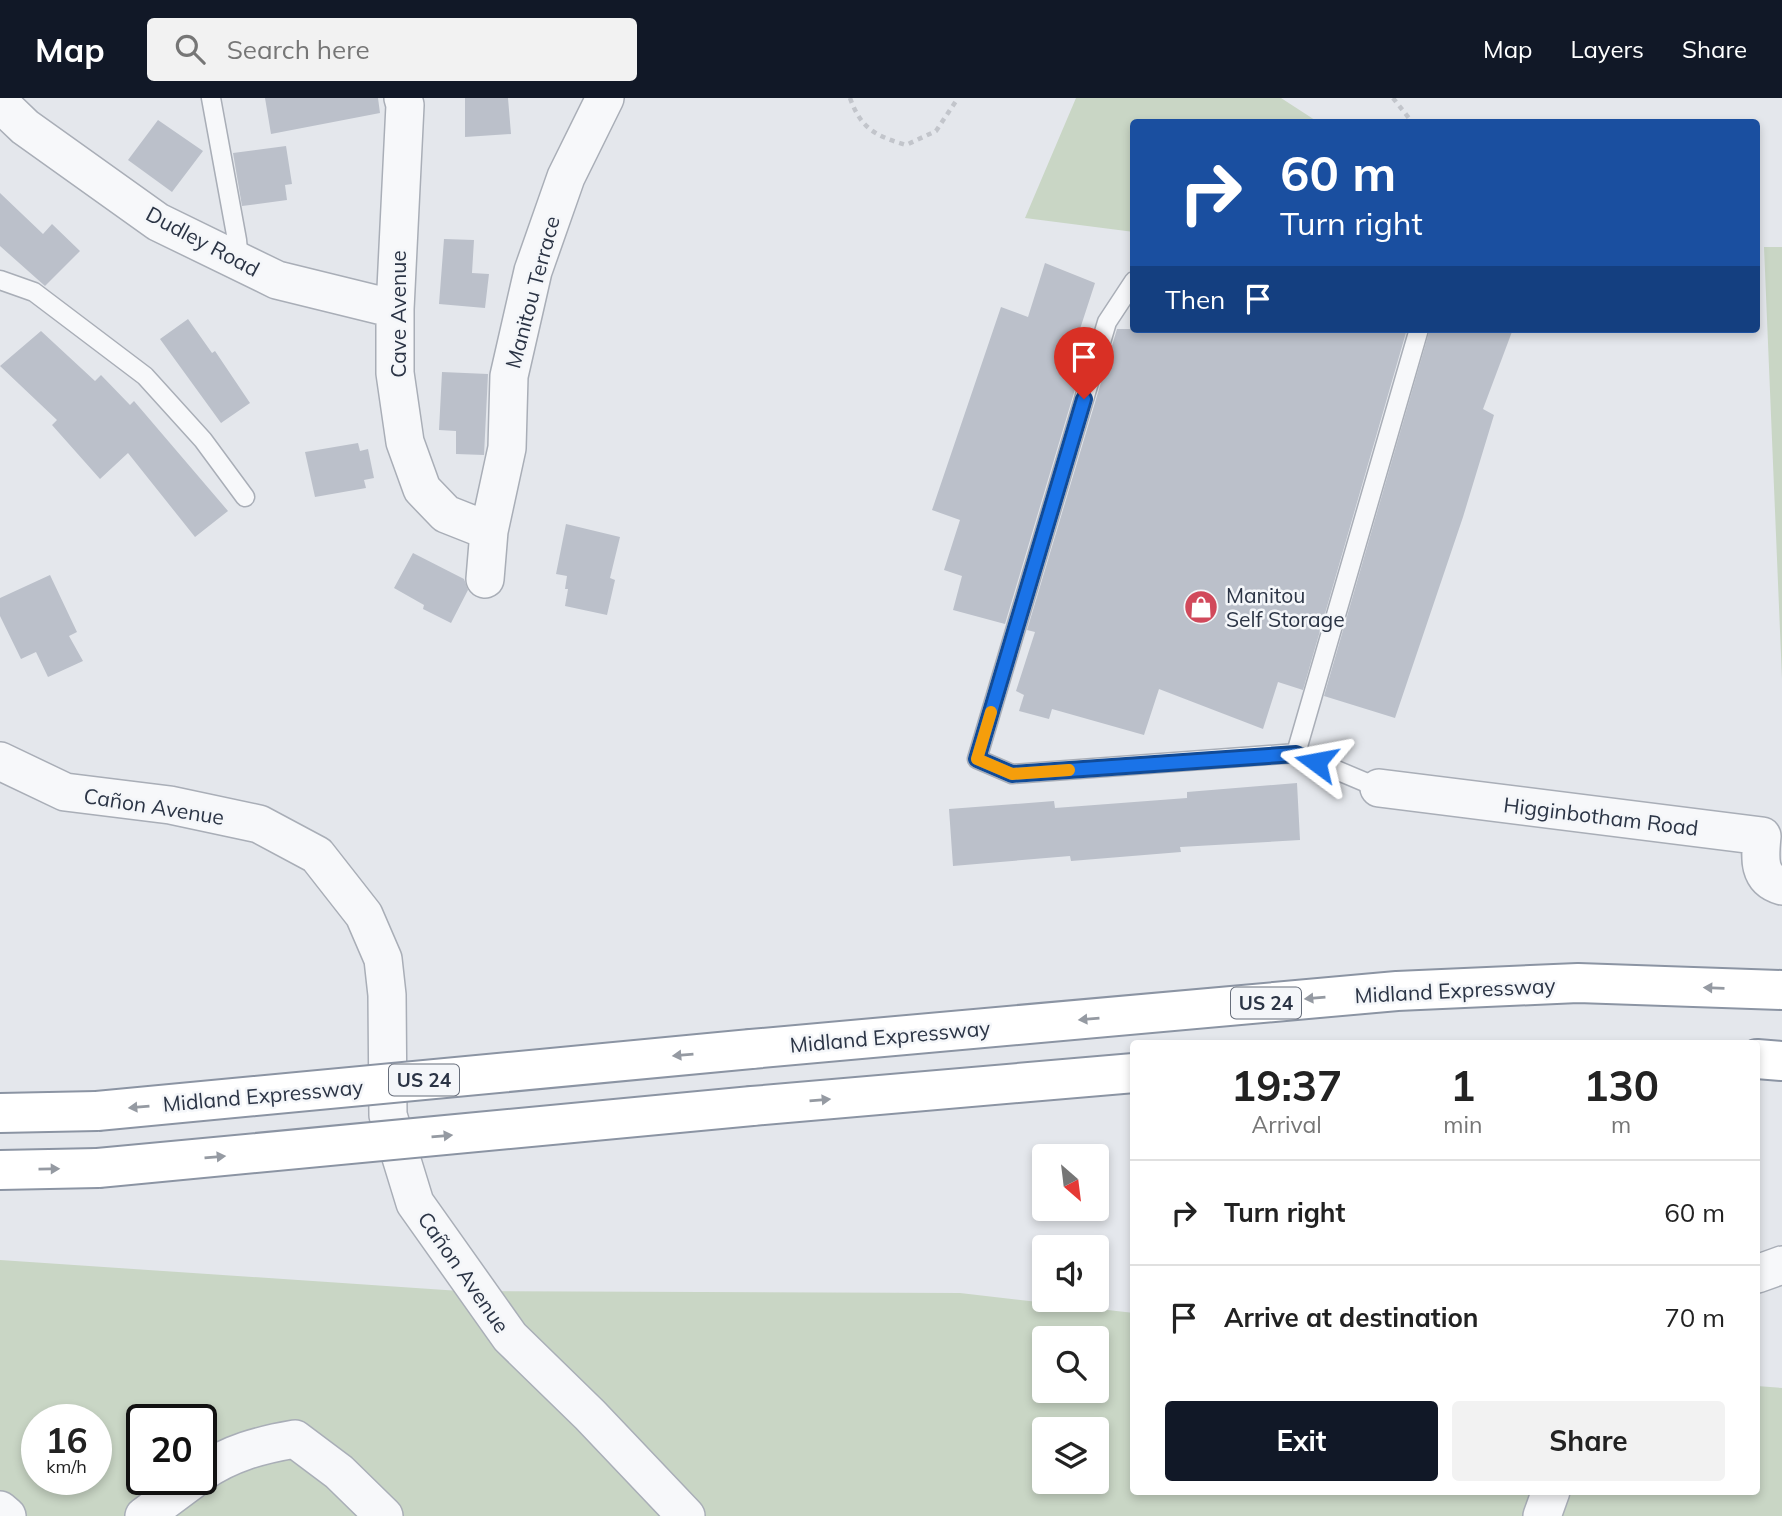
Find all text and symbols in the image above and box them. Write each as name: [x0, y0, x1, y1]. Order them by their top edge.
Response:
search box: [147, 18, 637, 81]
text: Map: [35, 29, 105, 70]
icon: search: [171, 30, 209, 68]
text: Search here: [227, 33, 370, 66]
text: Map: [1483, 34, 1532, 64]
text: Layers: [1570, 34, 1644, 64]
text: Share: [1682, 34, 1747, 64]
text: 60 m: [1280, 142, 1396, 203]
icon: right: [1165, 147, 1256, 238]
street label: Dudley Road: [142, 200, 264, 282]
text: Turn right: [1280, 203, 1423, 243]
street label: Manitou Terrace: [499, 213, 565, 371]
street label: Cave Avenue: [385, 250, 411, 378]
icon: arrive: [1239, 280, 1277, 318]
text: Then: [1165, 283, 1225, 316]
pin: [1054, 327, 1114, 399]
icon: arrive: [1065, 338, 1103, 376]
place label: Manitou Self Storage: [1226, 582, 1345, 632]
shop icon: Manitou Self Storage: [1182, 588, 1220, 626]
position arrow: [1279, 725, 1353, 799]
street label: Cañon Avenue: [82, 782, 226, 830]
street label: Higginbotham Road: [1502, 791, 1700, 841]
street label: Midland Expressway: [1354, 972, 1556, 1008]
one-way arrow: [1703, 982, 1725, 993]
road number: US 24: [1231, 988, 1301, 1018]
one-way arrow: [1304, 993, 1326, 1004]
street label: Midland Expressway: [789, 1014, 991, 1058]
one-way arrow: [1078, 1014, 1100, 1025]
one-way arrow: [672, 1050, 694, 1061]
text: 19:37: [1231, 1059, 1342, 1112]
text: 1: [1450, 1059, 1475, 1112]
text: 130: [1583, 1059, 1659, 1112]
road number: US 24: [389, 1064, 459, 1096]
street label: Midland Expressway: [162, 1073, 364, 1117]
one-way arrow: [809, 1094, 831, 1105]
one-way arrow: [128, 1101, 150, 1112]
text: Arrival: [1251, 1110, 1322, 1139]
text: min: [1443, 1110, 1482, 1139]
text: m: [1611, 1110, 1631, 1139]
one-way arrow: [431, 1130, 453, 1141]
north arrow: [1032, 1144, 1110, 1222]
map controls: [1032, 1144, 1109, 1494]
one-way arrow: [204, 1151, 226, 1162]
one-way arrow: [38, 1163, 60, 1175]
icon: right: [1165, 1194, 1203, 1232]
text: Turn right: [1224, 1196, 1345, 1229]
text: 60 m: [1664, 1196, 1725, 1229]
street label: Cañon Avenue: [413, 1206, 515, 1338]
button: sound: [1032, 1235, 1109, 1312]
icon: arrive: [1165, 1299, 1203, 1337]
text: Arrive at destination: [1224, 1301, 1479, 1334]
text: 70 m: [1664, 1301, 1725, 1334]
button: search: [1032, 1326, 1109, 1403]
button: Exit: [1165, 1401, 1438, 1481]
button: Share: [1452, 1401, 1725, 1481]
speed limit sign: 20: [126, 1404, 217, 1495]
button: layers: [1032, 1417, 1109, 1494]
text: 16: [45, 1418, 88, 1462]
text: km/h: [46, 1455, 87, 1478]

